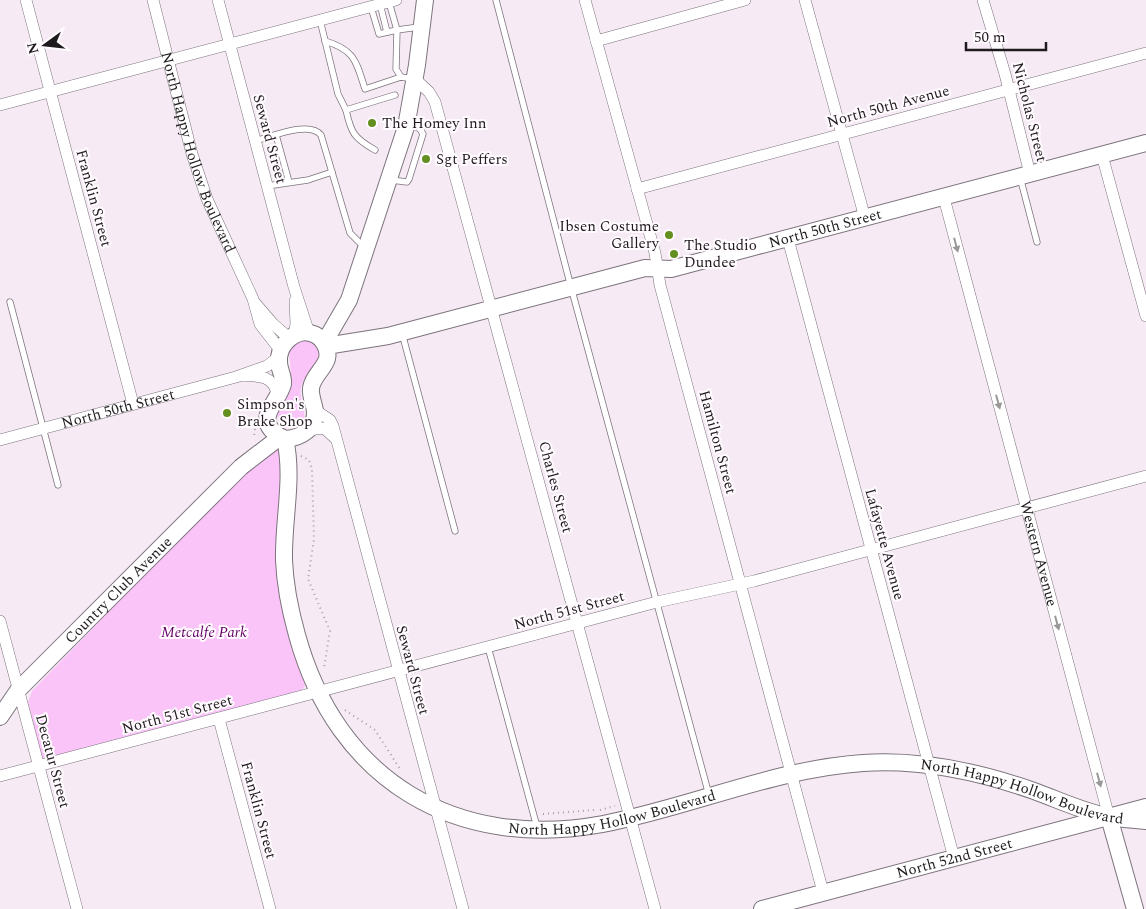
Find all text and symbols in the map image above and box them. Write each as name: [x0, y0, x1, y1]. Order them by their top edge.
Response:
north arrow: [20, 20, 70, 70]
scale bar: [966, 20, 1046, 52]
text: 50 m: [974, 26, 1006, 49]
text: N: [21, 40, 45, 56]
street label: North Happy Hollow Boulevard: [155, 49, 241, 257]
street label: Nicholas Street: [1006, 60, 1053, 164]
street label: North 50th Avenue: [824, 79, 952, 134]
street label: Seward Street: [247, 92, 292, 186]
place label: The Homey Inn: [382, 112, 487, 135]
marker: The Homey Inn: [366, 117, 378, 129]
street label: Franklin Street: [69, 147, 118, 249]
place label: Sgt Peffers: [436, 148, 508, 171]
marker: Sgt Peffers: [420, 153, 432, 165]
street label: North 50th Street: [766, 203, 884, 255]
place label: Ibsen Costume Gallery: [559, 215, 660, 255]
marker: Ibsen Costume Gallery: [663, 229, 675, 241]
place label: The Studio Dundee: [684, 234, 757, 274]
one-way arrow: [952, 237, 960, 252]
marker: The Studio Dundee: [668, 248, 680, 260]
street label: North 50th Street: [59, 383, 177, 435]
street label: Hamilton Street: [693, 388, 742, 497]
place label: Simpson's Brake Shop: [237, 393, 313, 433]
one-way arrow: [994, 394, 1002, 410]
marker: Simpson's Brake Shop: [221, 407, 233, 419]
street label: Charles Street: [532, 439, 579, 536]
street label: Lafayette Avenue: [859, 486, 910, 602]
street label: Western Avenue: [1013, 498, 1063, 609]
street label: Country Club Avenue: [59, 531, 178, 649]
street label: North 51st Street: [511, 585, 627, 636]
one-way arrow: [1053, 616, 1061, 631]
park label: Metcalfe Park: [161, 621, 247, 644]
street label: Seward Street: [390, 623, 435, 717]
street label: North 51st Street: [119, 689, 235, 740]
street label: Decatur Street: [29, 712, 76, 811]
street label: North Happy Hollow Boulevard: [919, 753, 1125, 831]
street label: Franklin Street: [234, 759, 283, 861]
one-way arrow: [1096, 773, 1104, 788]
street label: North Happy Hollow Boulevard: [507, 784, 718, 842]
street label: North 52nd Street: [894, 832, 1015, 885]

